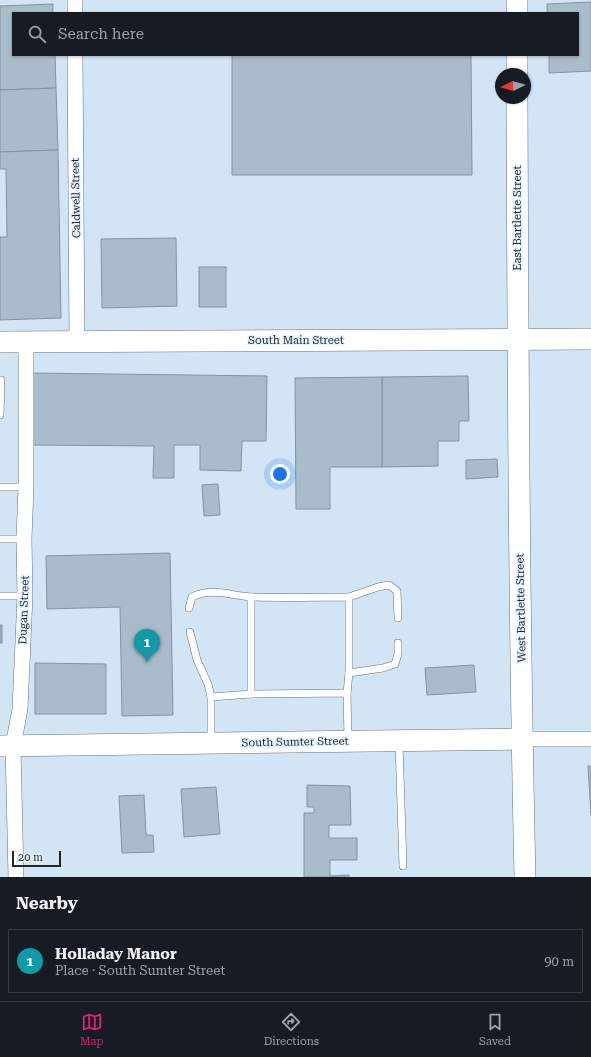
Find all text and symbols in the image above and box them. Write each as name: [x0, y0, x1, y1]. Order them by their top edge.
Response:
search box: [12, 12, 579, 56]
icon: search: [26, 23, 48, 45]
text: Search here: [58, 25, 144, 43]
north arrow: [495, 68, 531, 104]
street label: Caldwell Street: [69, 158, 83, 238]
street label: East Bartlette Street: [511, 165, 524, 271]
street label: South Main Street: [248, 334, 344, 347]
your location: [270, 464, 290, 484]
street label: West Bartlette Street: [514, 553, 528, 663]
street label: Dugan Street: [16, 575, 32, 645]
pin: 1: [134, 629, 160, 662]
street label: South Sumter Street: [241, 735, 349, 749]
scale bar: [12, 849, 61, 868]
text: 20 m: [18, 851, 43, 864]
text: Nearby: [16, 893, 78, 913]
text: Holladay Manor: [55, 945, 177, 963]
text: 1: [26, 954, 34, 969]
text: 90 m: [544, 954, 574, 969]
text: Place · South Sumter Street: [55, 963, 225, 978]
tab: Map: [80, 1011, 104, 1048]
tab: Directions: [264, 1011, 319, 1048]
tab: Saved: [479, 1011, 511, 1048]

